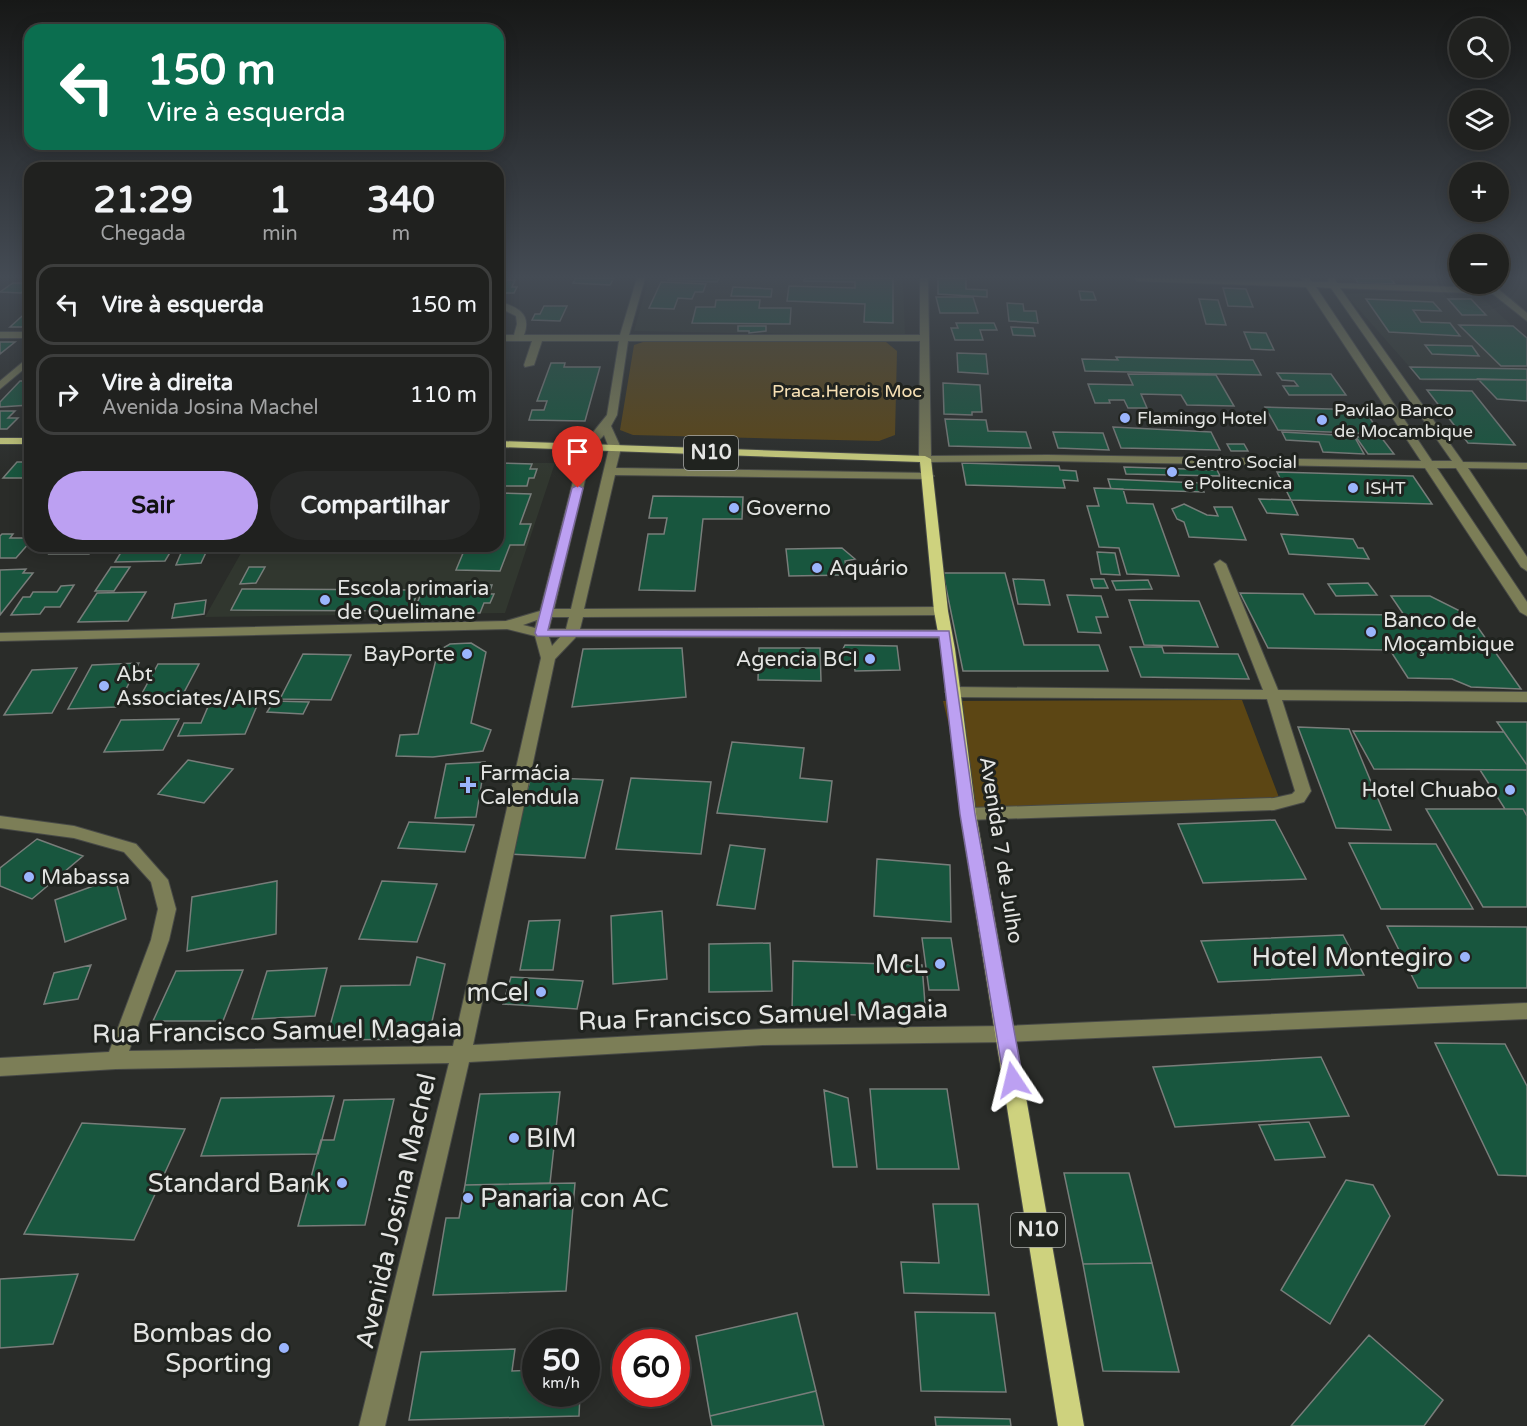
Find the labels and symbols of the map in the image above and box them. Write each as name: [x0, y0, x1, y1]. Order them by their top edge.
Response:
park label: Praca.Herois Moc: [772, 380, 922, 402]
place label: Pavilao Banco de Mocambique: [1334, 399, 1473, 442]
place label: Flamingo Hotel: [1137, 407, 1267, 429]
marker: Flamingo Hotel: [1118, 411, 1132, 425]
marker: Pavilao Banco de Mocambique: [1315, 413, 1329, 427]
pin: [552, 426, 603, 488]
road number: N10: [684, 436, 738, 470]
place label: Centro Social e Politecnica: [1184, 451, 1297, 494]
marker: Centro Social e Politecnica: [1165, 465, 1179, 479]
place label: ISHT: [1365, 477, 1406, 499]
marker: ISHT: [1346, 481, 1360, 495]
place label: Governo: [746, 496, 831, 521]
marker: Governo: [727, 501, 741, 515]
place label: Aquário: [829, 556, 908, 581]
marker: Aquário: [810, 561, 824, 575]
place label: Escola primaria de Quelimane: [337, 576, 489, 625]
marker: Escola primaria de Quelimane: [318, 593, 332, 607]
place label: Banco de Moçambique: [1383, 608, 1515, 657]
marker: Banco de Moçambique: [1364, 625, 1378, 639]
place label: BayPorte: [363, 642, 455, 667]
marker: BayPorte: [460, 647, 474, 661]
place label: Agencia BCI: [736, 647, 858, 672]
marker: Agencia BCI: [863, 652, 877, 666]
place label: Abt Associates/AIRS: [116, 662, 281, 711]
marker: Abt Associates/AIRS: [97, 679, 111, 693]
street label: Avenida 7 de Julho: [974, 755, 1028, 945]
place label: Farmácia Calendula: [480, 761, 579, 810]
marker: Farmácia Calendula: [461, 778, 475, 792]
place label: Hotel Chuabo: [1361, 778, 1498, 803]
marker: Hotel Chuabo: [1503, 783, 1517, 797]
place label: Mabassa: [41, 865, 130, 890]
marker: Mabassa: [22, 870, 36, 884]
place label: Hotel Montegiro: [1252, 942, 1453, 973]
place label: McL: [874, 949, 928, 980]
marker: Hotel Montegiro: [1458, 950, 1472, 964]
marker: McL: [933, 957, 947, 971]
place label: mCel: [467, 977, 529, 1008]
marker: mCel: [534, 985, 548, 999]
street label: Rua Francisco Samuel Magaia: [577, 993, 949, 1037]
street label: Rua Francisco Samuel Magaia: [92, 1012, 462, 1050]
position arrow: [981, 1048, 1045, 1112]
street label: Avenida Josina Machel: [349, 1070, 443, 1352]
place label: BIM: [526, 1123, 577, 1154]
marker: BIM: [507, 1131, 521, 1145]
place label: Standard Bank: [148, 1168, 330, 1199]
marker: Standard Bank: [335, 1176, 349, 1190]
place label: Panaria con AC: [480, 1183, 669, 1214]
marker: Panaria con AC: [461, 1191, 475, 1205]
road number: N10: [1011, 1213, 1065, 1247]
place label: Bombas do Sporting: [132, 1318, 272, 1379]
speed limit sign: 60: [612, 1329, 690, 1407]
marker: Bombas do Sporting: [277, 1341, 291, 1355]

